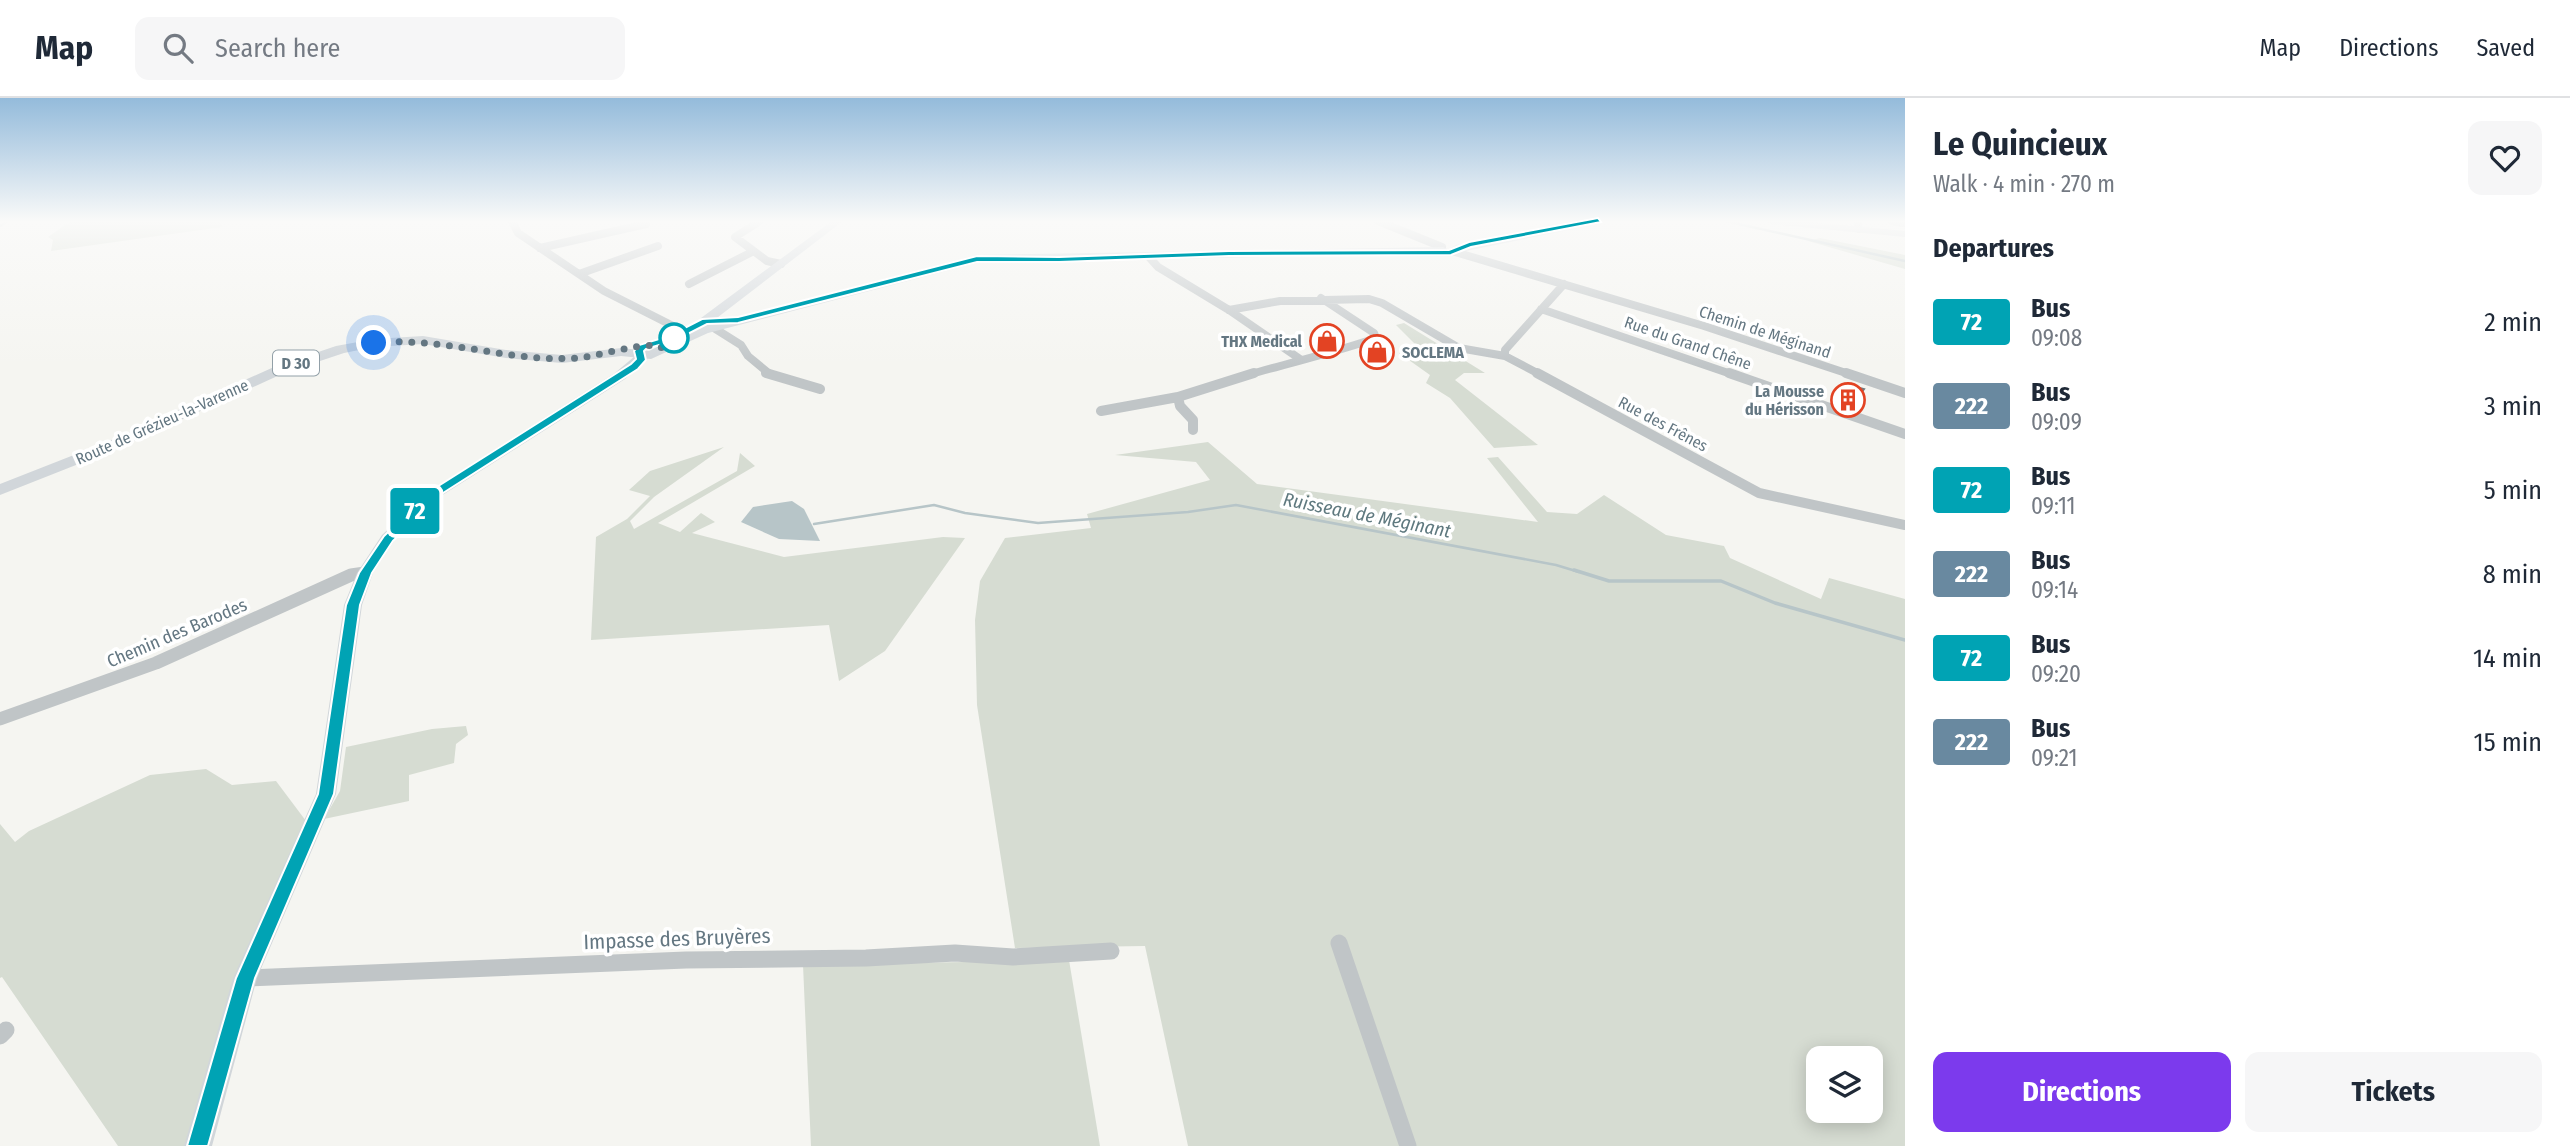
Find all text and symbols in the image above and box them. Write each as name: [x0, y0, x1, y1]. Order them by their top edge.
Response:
search box: [135, 17, 625, 80]
text: Map: [35, 28, 93, 68]
icon: search: [159, 29, 197, 67]
text: Search here: [215, 33, 340, 64]
text: Map: [2260, 34, 2301, 62]
text: Directions: [2339, 34, 2438, 62]
text: Saved: [2476, 34, 2535, 62]
button: heart: [2468, 121, 2542, 195]
text: Le Quincieux: [1933, 124, 2107, 164]
text: Walk · 4 min · 270 m: [1933, 170, 2115, 198]
text: Departures: [1933, 233, 2054, 264]
text: Bus: [2031, 293, 2070, 324]
street label: Chemin de Méginand: [1697, 302, 1833, 362]
text: 2 min: [2484, 307, 2542, 338]
text: 72: [1961, 308, 1982, 336]
street label: Rue du Grand Chêne: [1622, 312, 1754, 374]
shop icon: THX Medical: [1308, 322, 1346, 360]
unlabelled marker: [659, 323, 689, 353]
text: 09:08: [2031, 324, 2082, 352]
your location: [356, 325, 391, 360]
place label: THX Medical: [1221, 332, 1303, 351]
shop icon: SOCLEMA: [1358, 333, 1396, 371]
place label: SOCLEMA: [1402, 343, 1464, 362]
road number: D 30: [273, 350, 319, 376]
street label: Route de Grézieu-la-Varenne: [73, 375, 251, 469]
text: Bus: [2031, 377, 2070, 408]
building icon: La Mousse du Hérisson: [1829, 381, 1867, 419]
place label: La Mousse du Hérisson: [1745, 382, 1824, 419]
text: 3 min: [2484, 391, 2542, 422]
street label: Rue des Frênes: [1615, 392, 1711, 456]
text: 222: [1955, 392, 1988, 420]
text: 09:09: [2031, 408, 2082, 436]
text: Bus: [2031, 461, 2070, 492]
text: 5 min: [2484, 475, 2542, 506]
text: 72: [1961, 476, 1982, 504]
water label: Ruisseau de Méginant: [1281, 487, 1454, 543]
line badge: 72: [384, 488, 446, 534]
text: 09:11: [2031, 492, 2076, 520]
text: 72: [404, 497, 426, 525]
text: Bus: [2031, 545, 2070, 576]
text: 8 min: [2483, 559, 2542, 590]
text: 222: [1955, 560, 1988, 588]
text: 09:14: [2031, 576, 2078, 604]
street label: Chemin des Barodes: [104, 593, 251, 672]
text: Bus: [2031, 629, 2070, 660]
text: 14 min: [2473, 643, 2542, 674]
text: 72: [1961, 644, 1982, 672]
text: 09:20: [2031, 660, 2081, 688]
text: Bus: [2031, 713, 2070, 744]
text: 15 min: [2474, 727, 2542, 758]
text: 222: [1955, 728, 1988, 756]
text: 09:21: [2031, 744, 2077, 772]
street label: Impasse des Bruyères: [583, 923, 771, 955]
map controls: [1806, 1046, 1883, 1123]
button: layers: [1806, 1046, 1883, 1123]
button: Directions: [1933, 1052, 2231, 1132]
button: Tickets: [2245, 1052, 2542, 1132]

